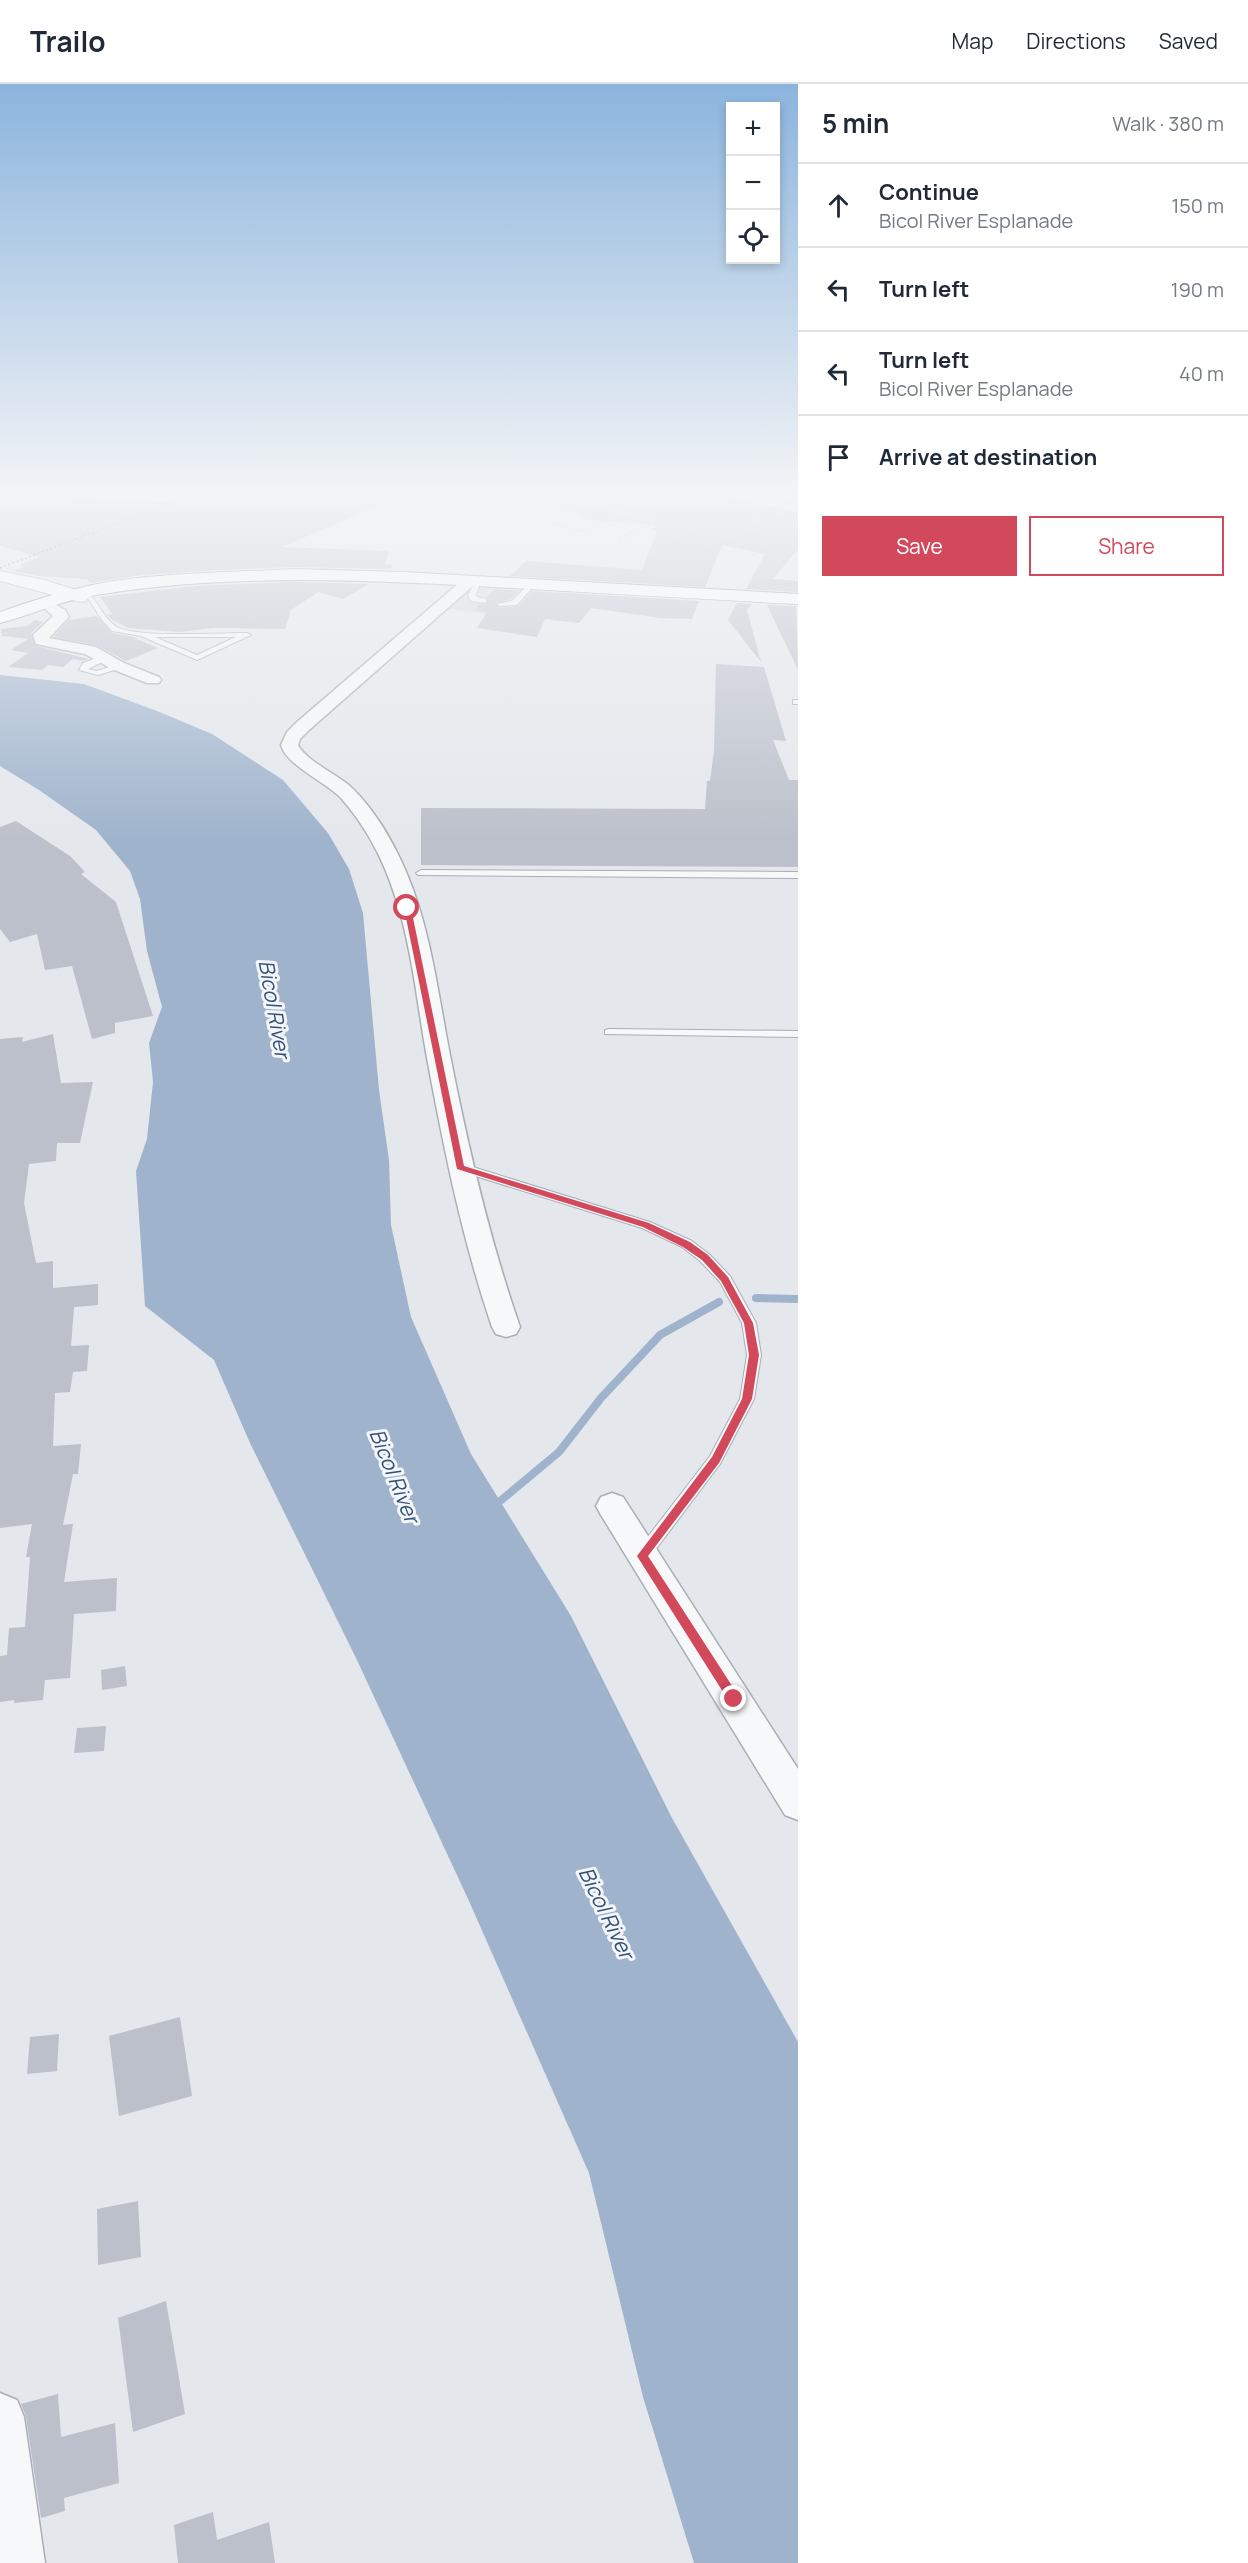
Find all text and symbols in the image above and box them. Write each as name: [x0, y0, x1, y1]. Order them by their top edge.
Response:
text: Trailo: [30, 22, 106, 60]
text: Map: [952, 27, 993, 55]
text: Directions: [1026, 27, 1126, 55]
text: Saved: [1159, 27, 1218, 55]
map controls: [726, 102, 780, 264]
button: +: [726, 102, 780, 156]
text: 5 min: [822, 105, 889, 141]
text: Walk · 380 m: [1112, 110, 1224, 137]
button: −: [726, 156, 780, 210]
text: Continue: [879, 177, 979, 207]
icon: ahead: [822, 189, 855, 222]
text: 150 m: [1171, 192, 1224, 219]
text: Bicol River Esplanade: [879, 207, 1073, 234]
button: locate: [726, 210, 780, 264]
icon: left: [822, 273, 855, 306]
text: Turn left: [879, 274, 969, 304]
text: 190 m: [1171, 276, 1224, 303]
text: Turn left: [879, 345, 969, 375]
icon: left: [822, 357, 855, 390]
text: 40 m: [1179, 360, 1224, 387]
text: Bicol River Esplanade: [879, 375, 1073, 402]
icon: arrive: [822, 441, 855, 474]
text: Arrive at destination: [879, 442, 1097, 472]
button: Save: [822, 516, 1017, 576]
button: Share: [1029, 516, 1224, 576]
route start: [393, 894, 419, 920]
water label: Bicol River: [253, 958, 298, 1062]
water label: Bicol River: [363, 1425, 427, 1529]
route end: [720, 1685, 746, 1711]
water label: Bicol River: [573, 1862, 642, 1965]

